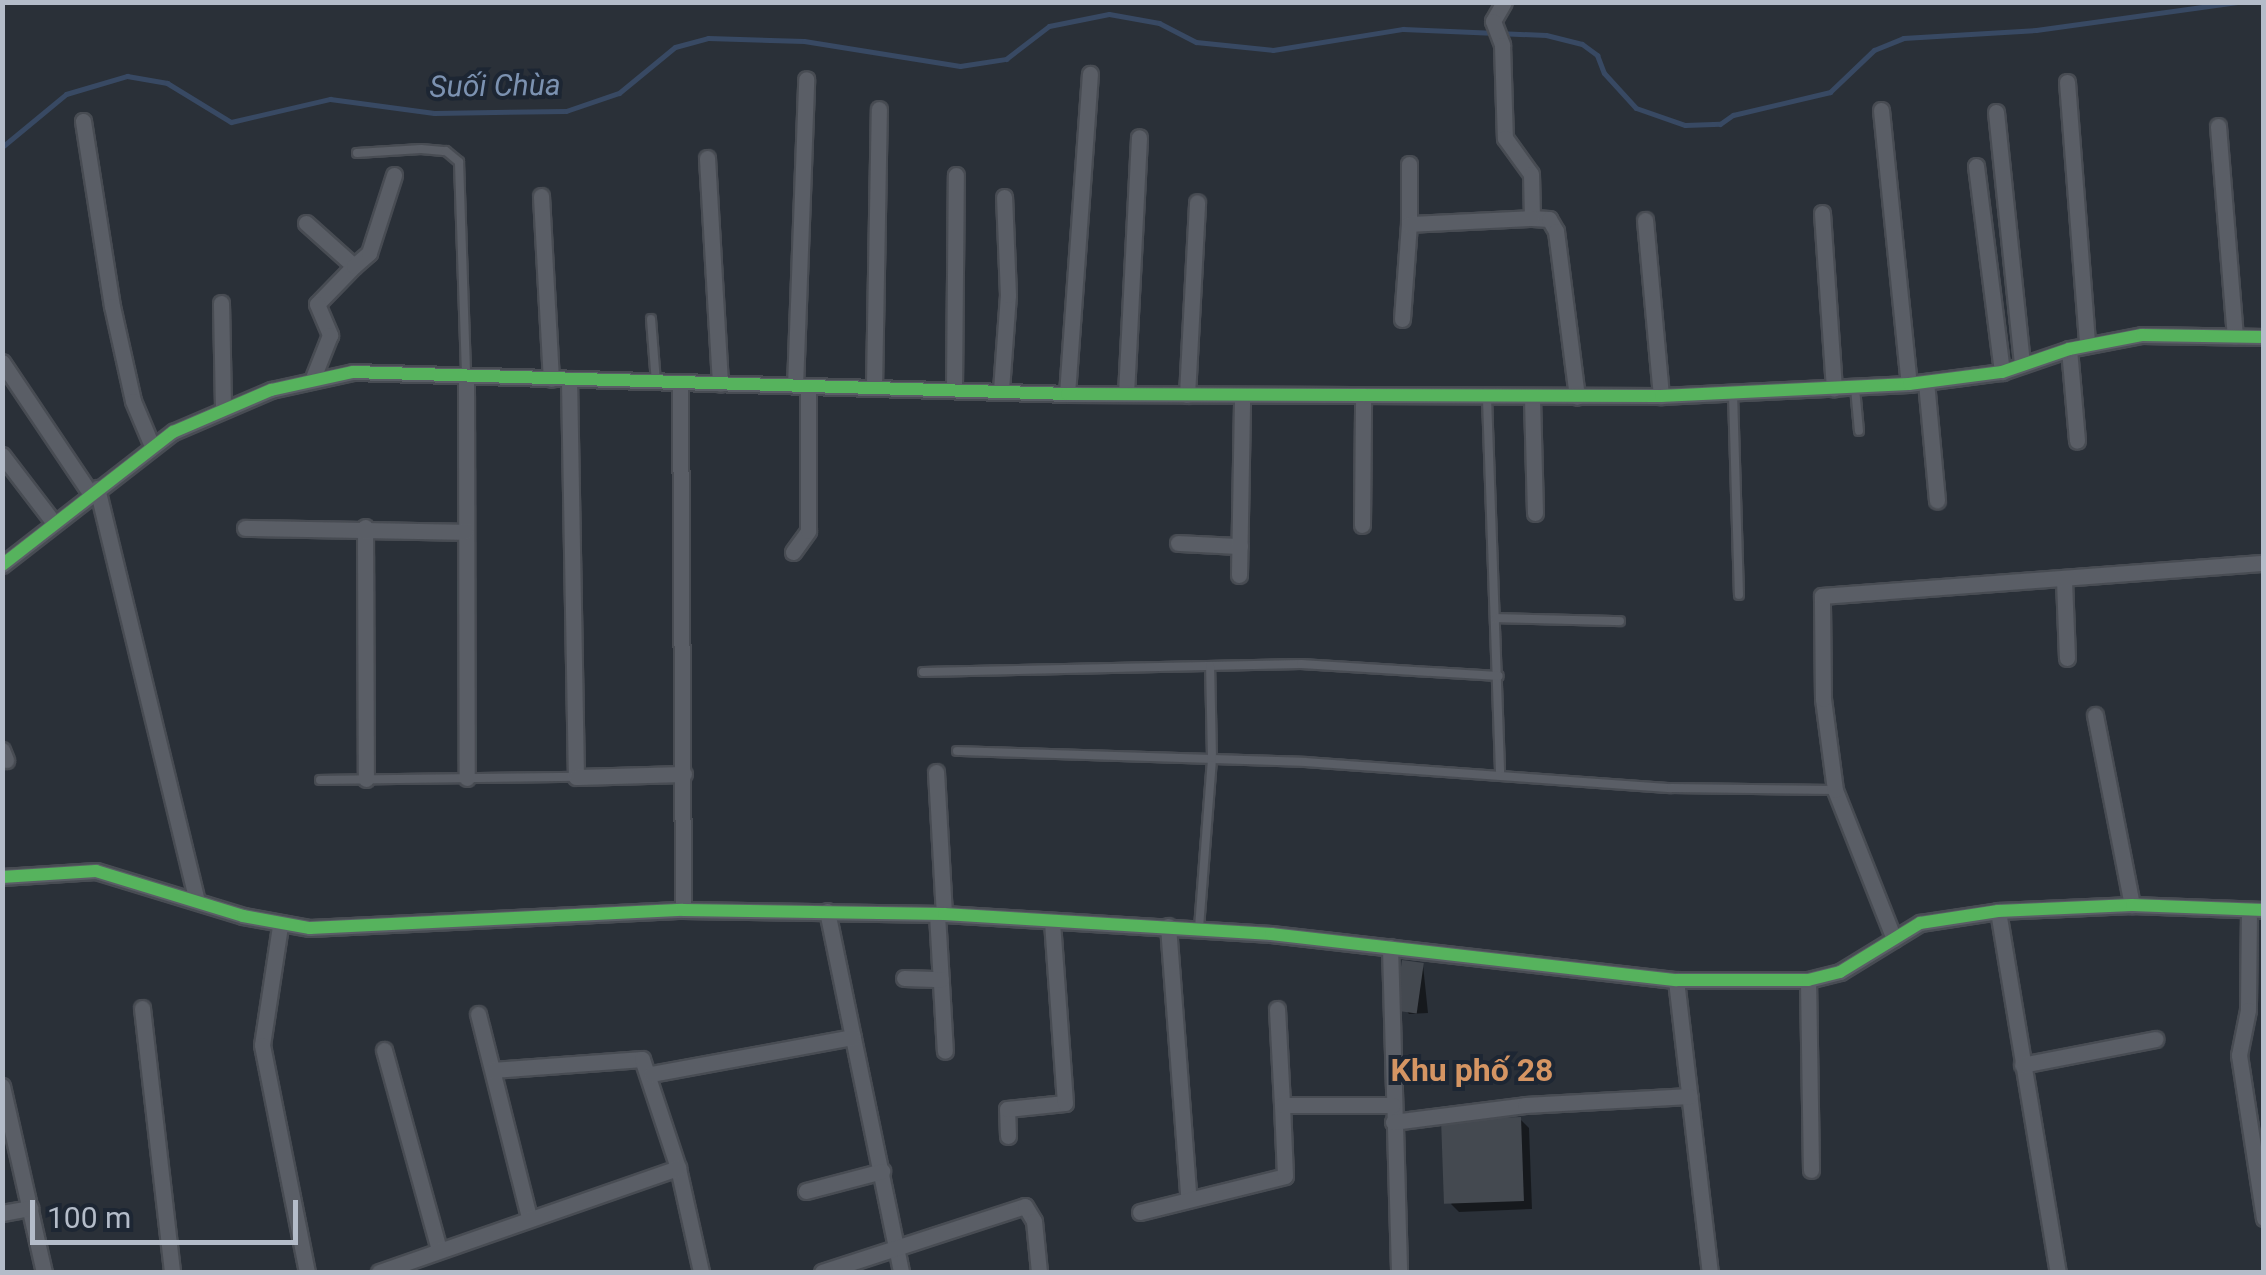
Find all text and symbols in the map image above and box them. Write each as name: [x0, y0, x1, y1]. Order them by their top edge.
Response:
water label: Suối Chùa: [429, 67, 561, 105]
district label: Khu phố 28: [1391, 1051, 1553, 1089]
scale bar: [35, 1180, 302, 1242]
text: 100 m: [47, 1200, 131, 1235]

